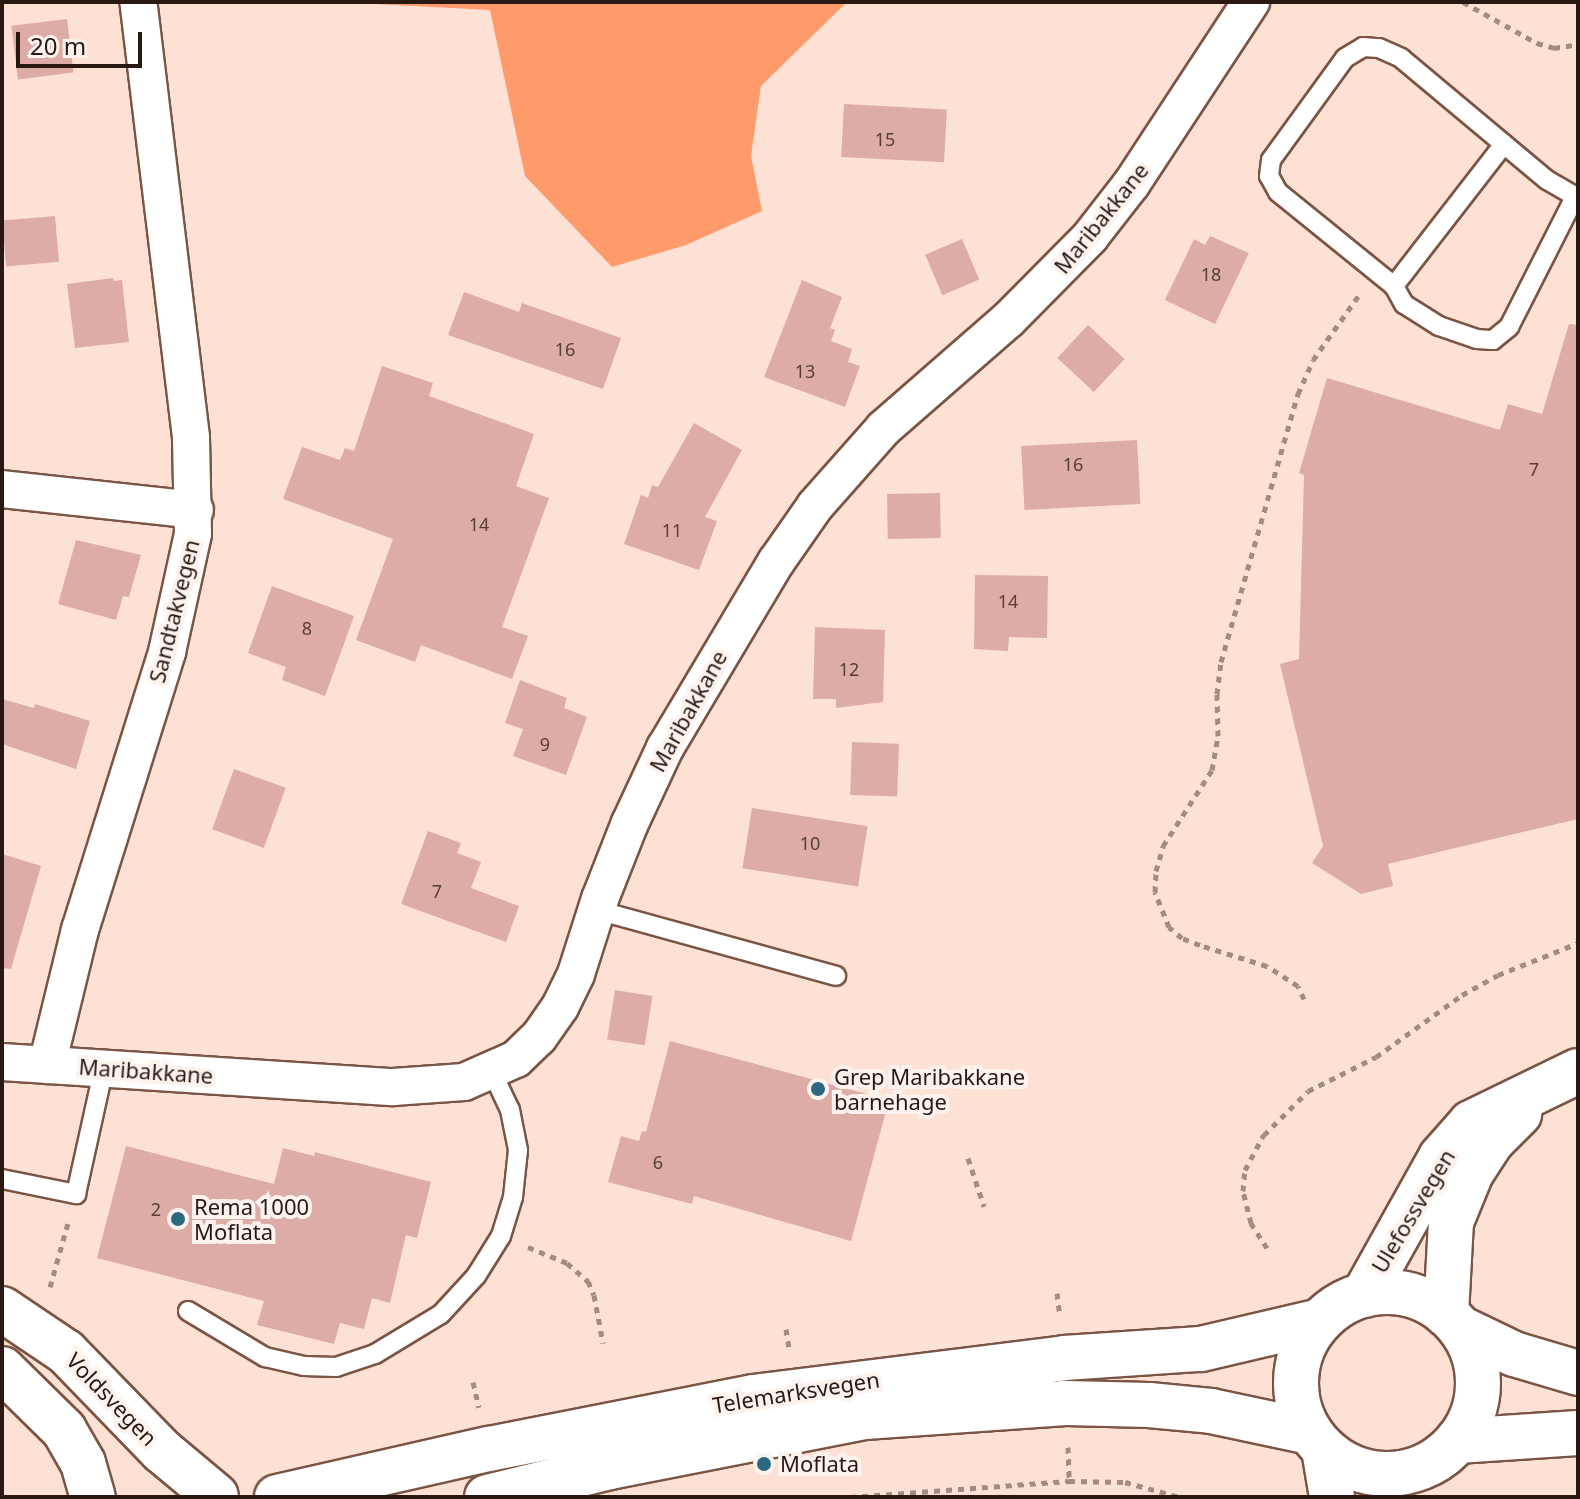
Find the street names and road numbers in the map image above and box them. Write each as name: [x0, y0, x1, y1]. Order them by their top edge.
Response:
street label: Maribakkane: [1048, 157, 1154, 279]
street label: Sandtakvegen: [143, 537, 205, 685]
street label: Maribakkane: [644, 646, 732, 776]
street label: Maribakkane: [78, 1053, 214, 1089]
street label: Ulefossvegen: [1366, 1145, 1460, 1277]
street label: Voldsvegen: [61, 1347, 163, 1451]
street label: Telemarksvegen: [711, 1366, 881, 1418]

